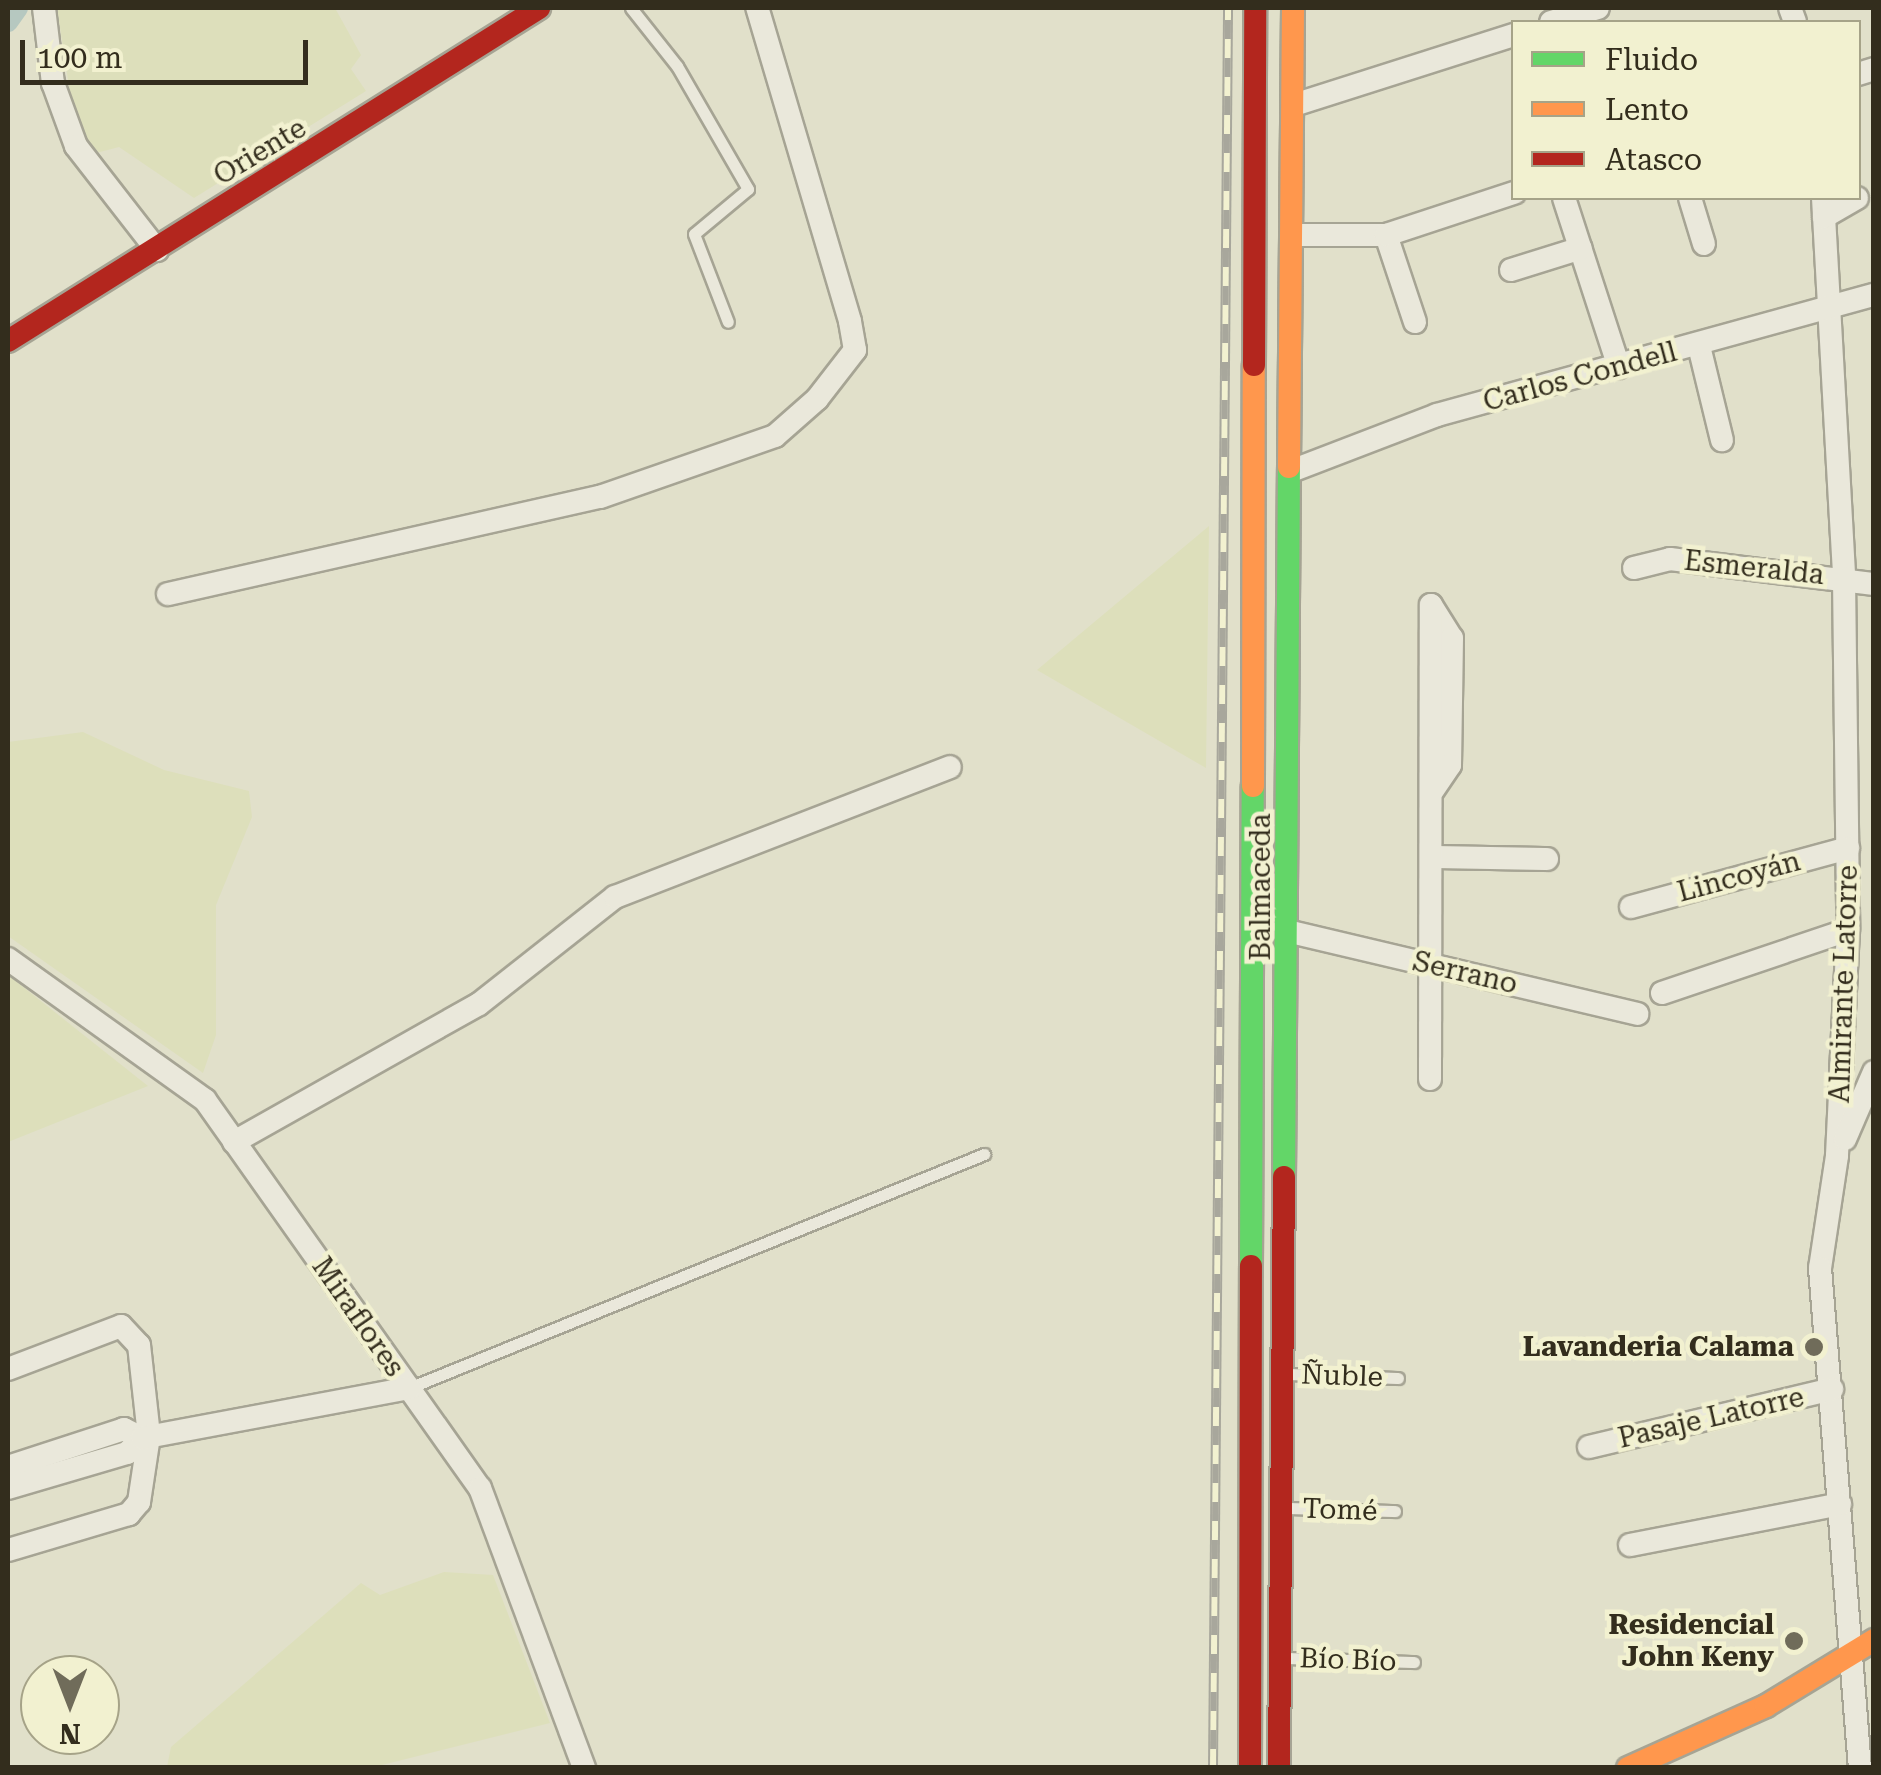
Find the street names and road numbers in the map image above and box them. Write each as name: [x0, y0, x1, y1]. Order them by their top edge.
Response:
street label: Oriente: [208, 111, 312, 193]
street label: Carlos Condell: [1480, 335, 1680, 419]
street label: Esmeralda: [1682, 544, 1826, 592]
street label: Balmaceda: [1244, 813, 1278, 961]
street label: Lincoyán: [1674, 844, 1804, 910]
street label: Almirante Latorre: [1823, 864, 1865, 1104]
street label: Serrano: [1409, 945, 1521, 1001]
street label: Miraflores: [305, 1251, 411, 1383]
street label: Ñuble: [1301, 1358, 1383, 1394]
street label: Pasaje Latorre: [1615, 1380, 1807, 1456]
street label: Tomé: [1302, 1492, 1378, 1528]
street label: Bío Bío: [1299, 1642, 1397, 1678]

